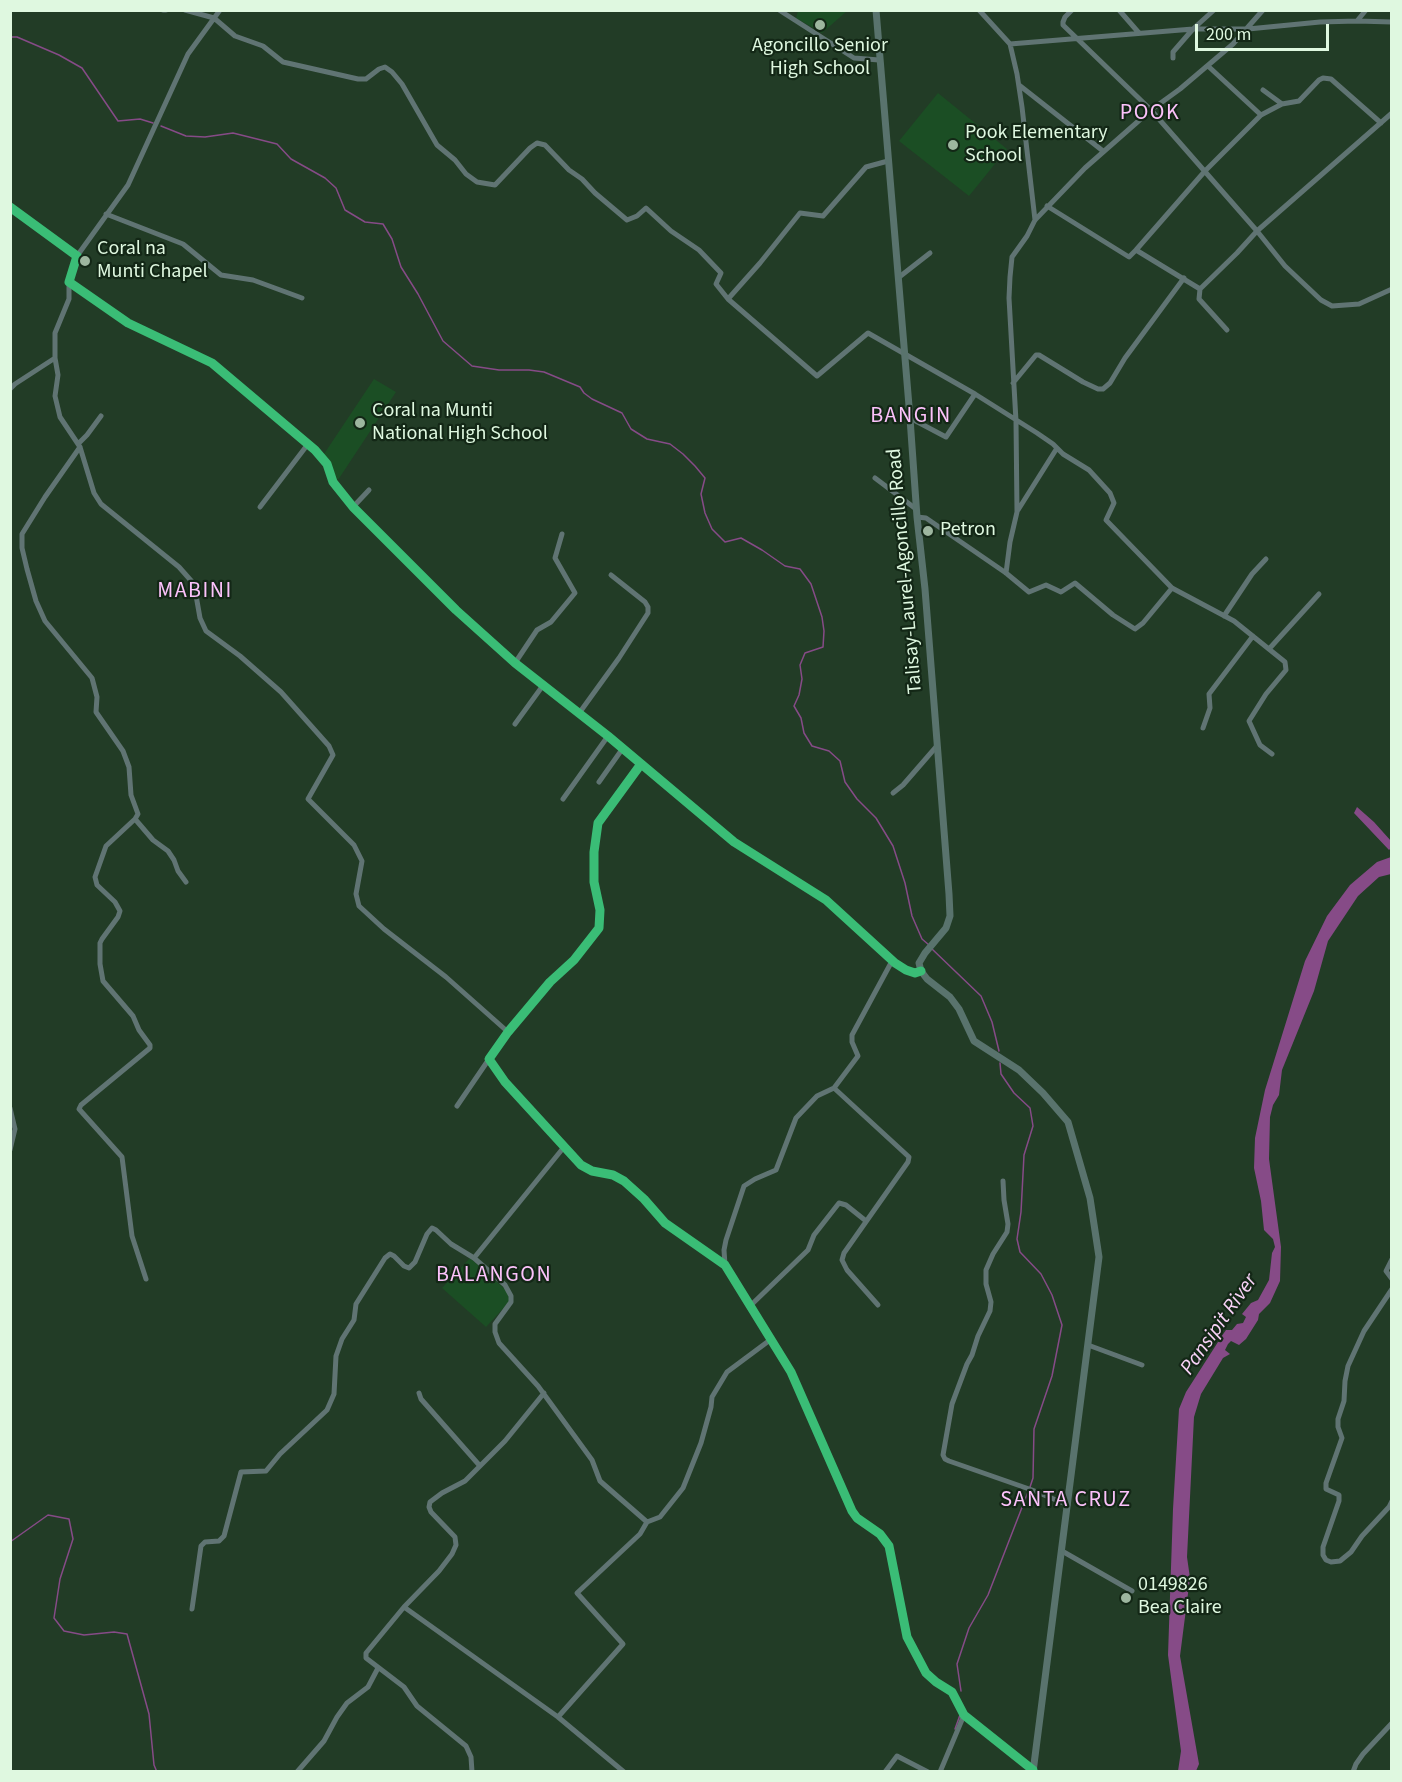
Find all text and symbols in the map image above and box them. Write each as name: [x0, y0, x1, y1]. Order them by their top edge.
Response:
scale bar: [1198, 12, 1332, 50]
marker: Agoncillo Senior High School: [813, 18, 827, 32]
text: 200 m: [1206, 22, 1251, 47]
place label: Agoncillo Senior High School: [752, 35, 888, 82]
district label: POOK: [1120, 101, 1180, 127]
place label: Pook Elementary School: [965, 122, 1108, 169]
marker: Pook Elementary School: [946, 138, 960, 152]
place label: Coral na Munti Chapel: [97, 238, 208, 285]
marker: Coral na Munti Chapel: [78, 254, 92, 268]
place label: Coral na Munti National High School: [372, 400, 548, 447]
district label: BANGIN: [870, 404, 952, 430]
marker: Coral na Munti National High School: [353, 416, 367, 430]
street label: Talisay-Laurel-Agoncillo Road: [883, 447, 929, 695]
place label: Petron: [940, 519, 996, 543]
marker: Petron: [921, 524, 935, 538]
district label: MABINI: [157, 579, 233, 605]
district label: BALANGON: [436, 1263, 552, 1289]
water label: Pansipit River: [1176, 1270, 1264, 1380]
district label: SANTA CRUZ: [1000, 1488, 1132, 1514]
place label: 0149826 Bea Claire: [1138, 1574, 1222, 1621]
marker: 0149826 Bea Claire: [1119, 1591, 1133, 1605]

